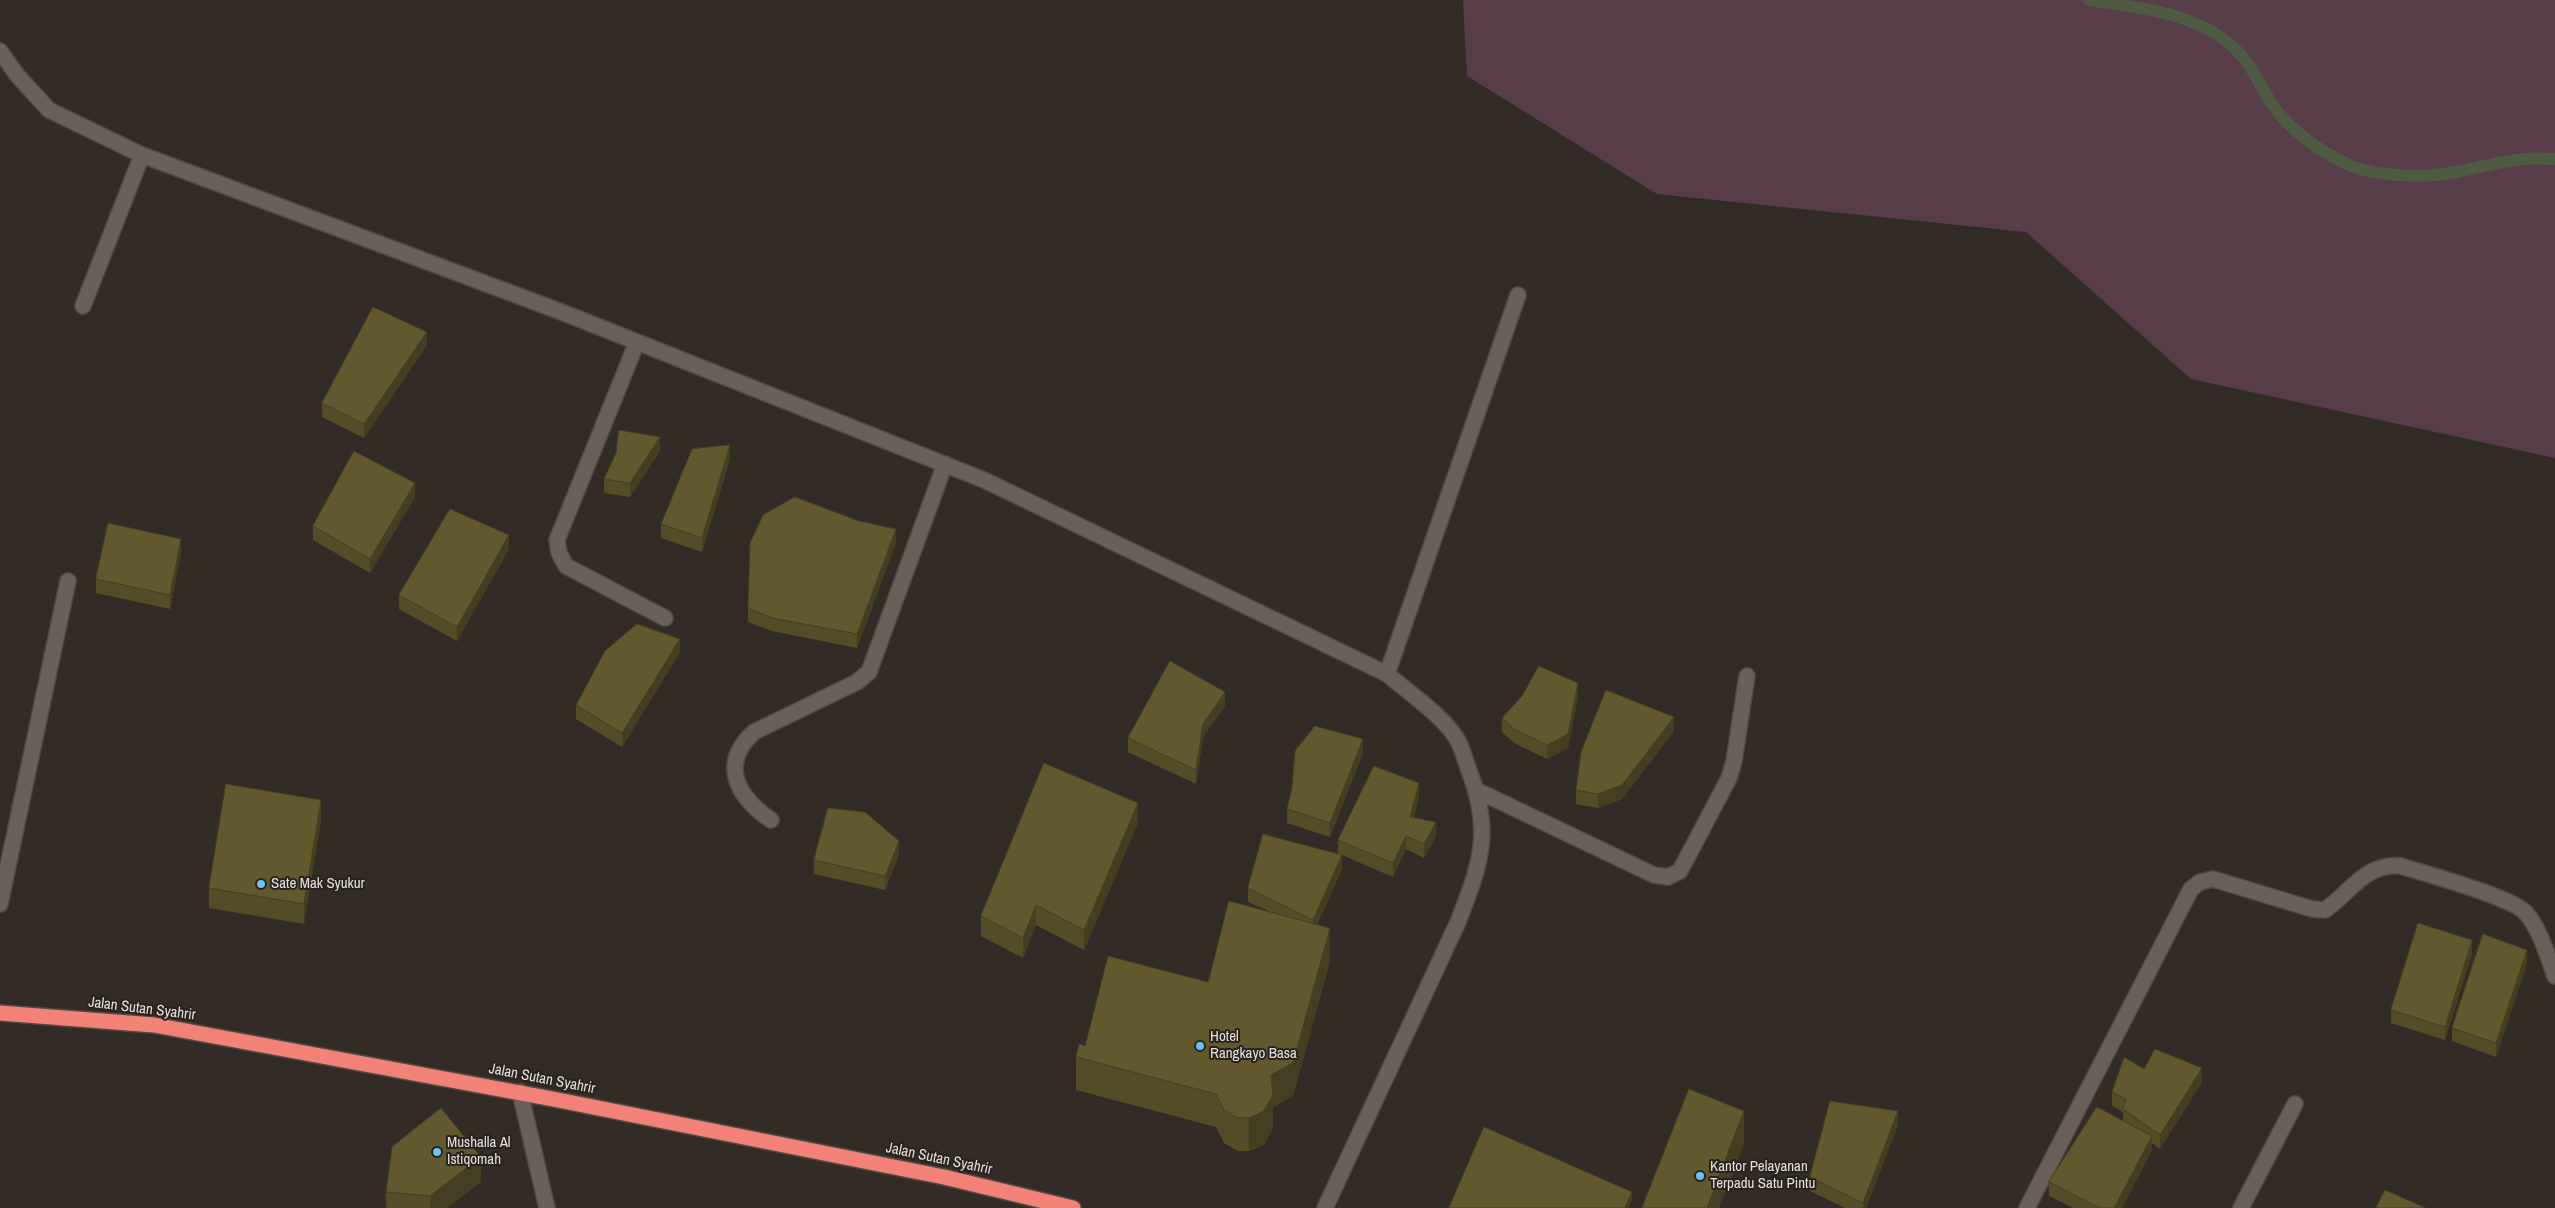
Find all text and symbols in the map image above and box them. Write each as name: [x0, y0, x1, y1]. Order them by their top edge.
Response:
place label: Sate Mak Syukur: [271, 875, 365, 893]
marker: Sate Mak Syukur: [255, 878, 267, 890]
street label: Jalan Sutan Syahrir: [87, 993, 197, 1025]
place label: Hotel Rangkayo Basa: [1210, 1028, 1297, 1063]
marker: Hotel Rangkayo Basa: [1194, 1040, 1206, 1052]
street label: Jalan Sutan Syahrir: [487, 1060, 597, 1098]
place label: Mushalla Al Istiqomah: [447, 1134, 511, 1169]
street label: Jalan Sutan Syahrir: [884, 1139, 994, 1179]
marker: Mushalla Al Istiqomah: [431, 1146, 443, 1158]
place label: Kantor Pelayanan Terpadu Satu Pintu: [1710, 1158, 1815, 1193]
marker: Kantor Pelayanan Terpadu Satu Pintu: [1694, 1170, 1706, 1182]

